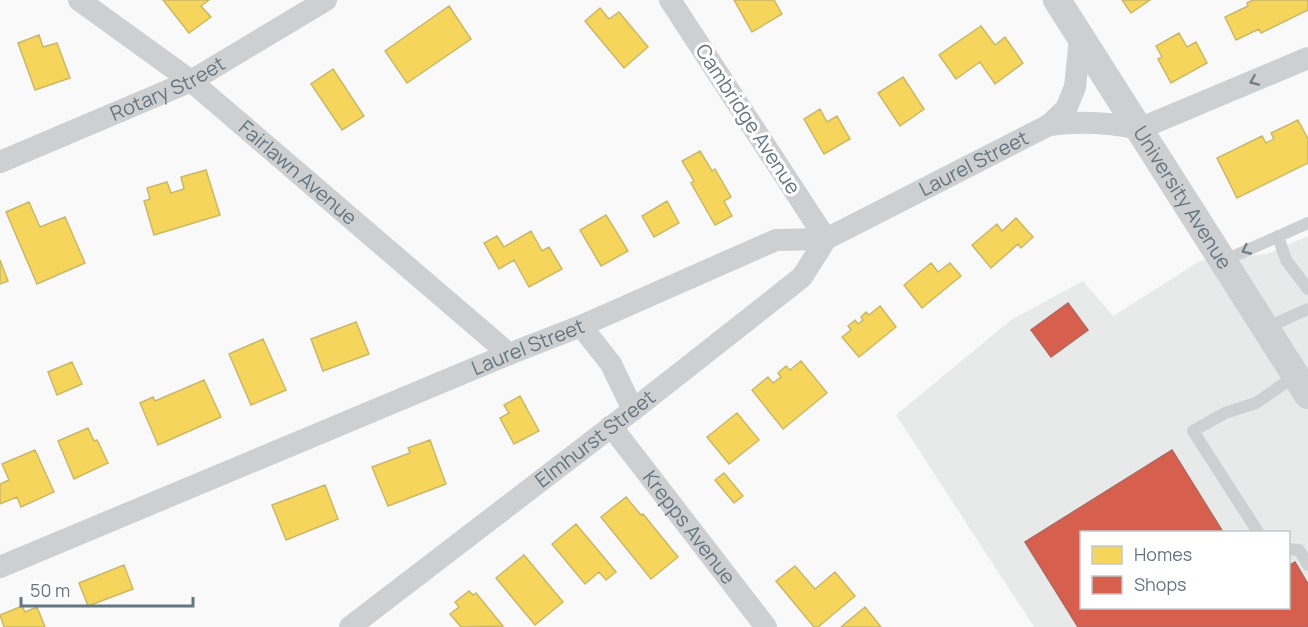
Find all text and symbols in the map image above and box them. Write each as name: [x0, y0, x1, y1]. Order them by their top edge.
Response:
street label: Cambridge Avenue: [690, 38, 807, 199]
street label: Rotary Street: [106, 50, 230, 127]
one-way arrow: [1249, 74, 1260, 86]
street label: Fairlawn Avenue: [233, 114, 363, 231]
street label: University Avenue: [1127, 120, 1239, 274]
street label: Laurel Street: [914, 124, 1033, 202]
one-way arrow: [1242, 243, 1253, 255]
street label: Laurel Street: [467, 312, 588, 381]
street label: Elmhurst Street: [529, 384, 661, 493]
street label: Krepps Avenue: [637, 465, 742, 590]
legend: [1080, 531, 1290, 609]
text: Homes: [1134, 542, 1192, 566]
scale bar: [21, 570, 194, 608]
text: Shops: [1134, 572, 1186, 596]
text: 50 m: [30, 578, 70, 602]

